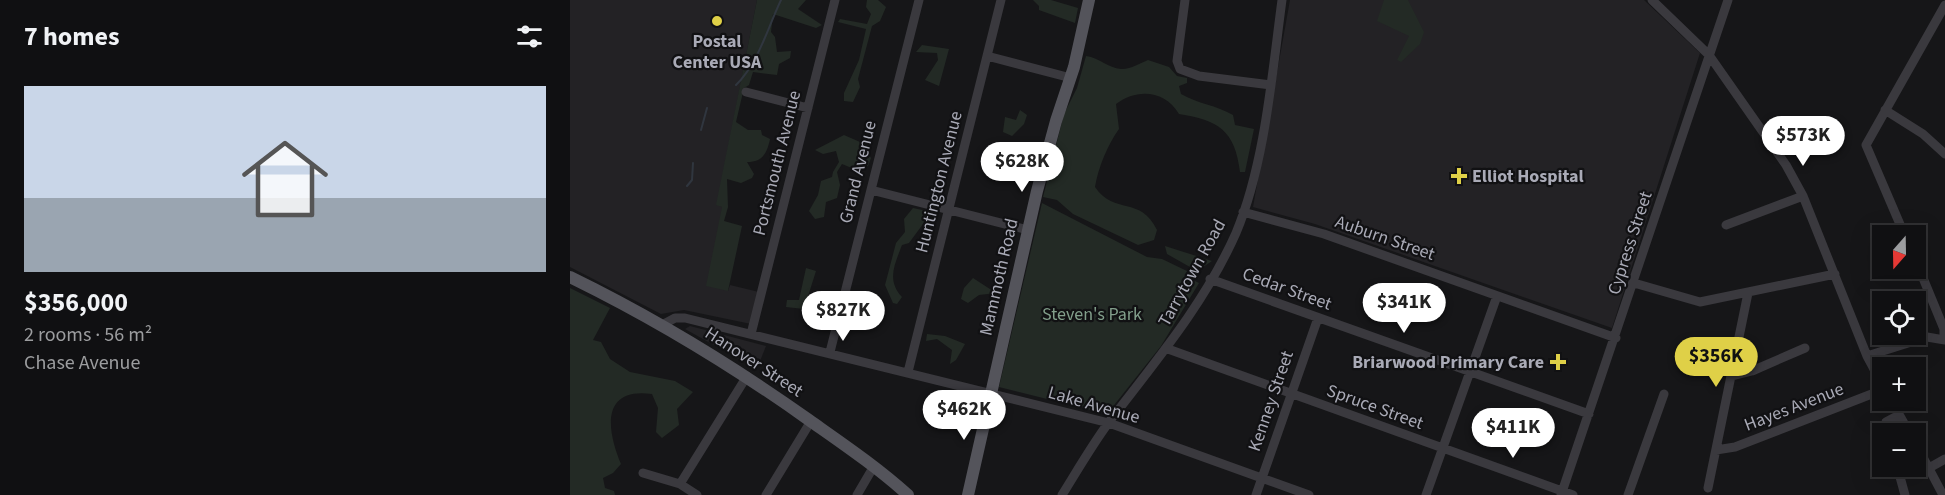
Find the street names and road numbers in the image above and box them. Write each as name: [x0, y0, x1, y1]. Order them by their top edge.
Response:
street label: Portsmouth Avenue: [747, 88, 807, 238]
street label: Huntington Avenue: [909, 108, 969, 256]
street label: Grand Avenue: [833, 118, 883, 226]
street label: Cypress Street: [1602, 188, 1658, 298]
street label: Auburn Street: [1332, 209, 1438, 267]
street label: Tarrytown Road: [1152, 215, 1232, 331]
street label: Mammoth Road: [973, 216, 1025, 338]
street label: Cedar Street: [1239, 261, 1335, 317]
street label: Hanover Street: [700, 321, 808, 403]
street label: Kenney Street: [1242, 347, 1300, 455]
street label: Hayes Avenue: [1741, 377, 1847, 437]
street label: Spruce Street: [1323, 378, 1427, 436]
street label: Lake Avenue: [1045, 380, 1143, 430]

